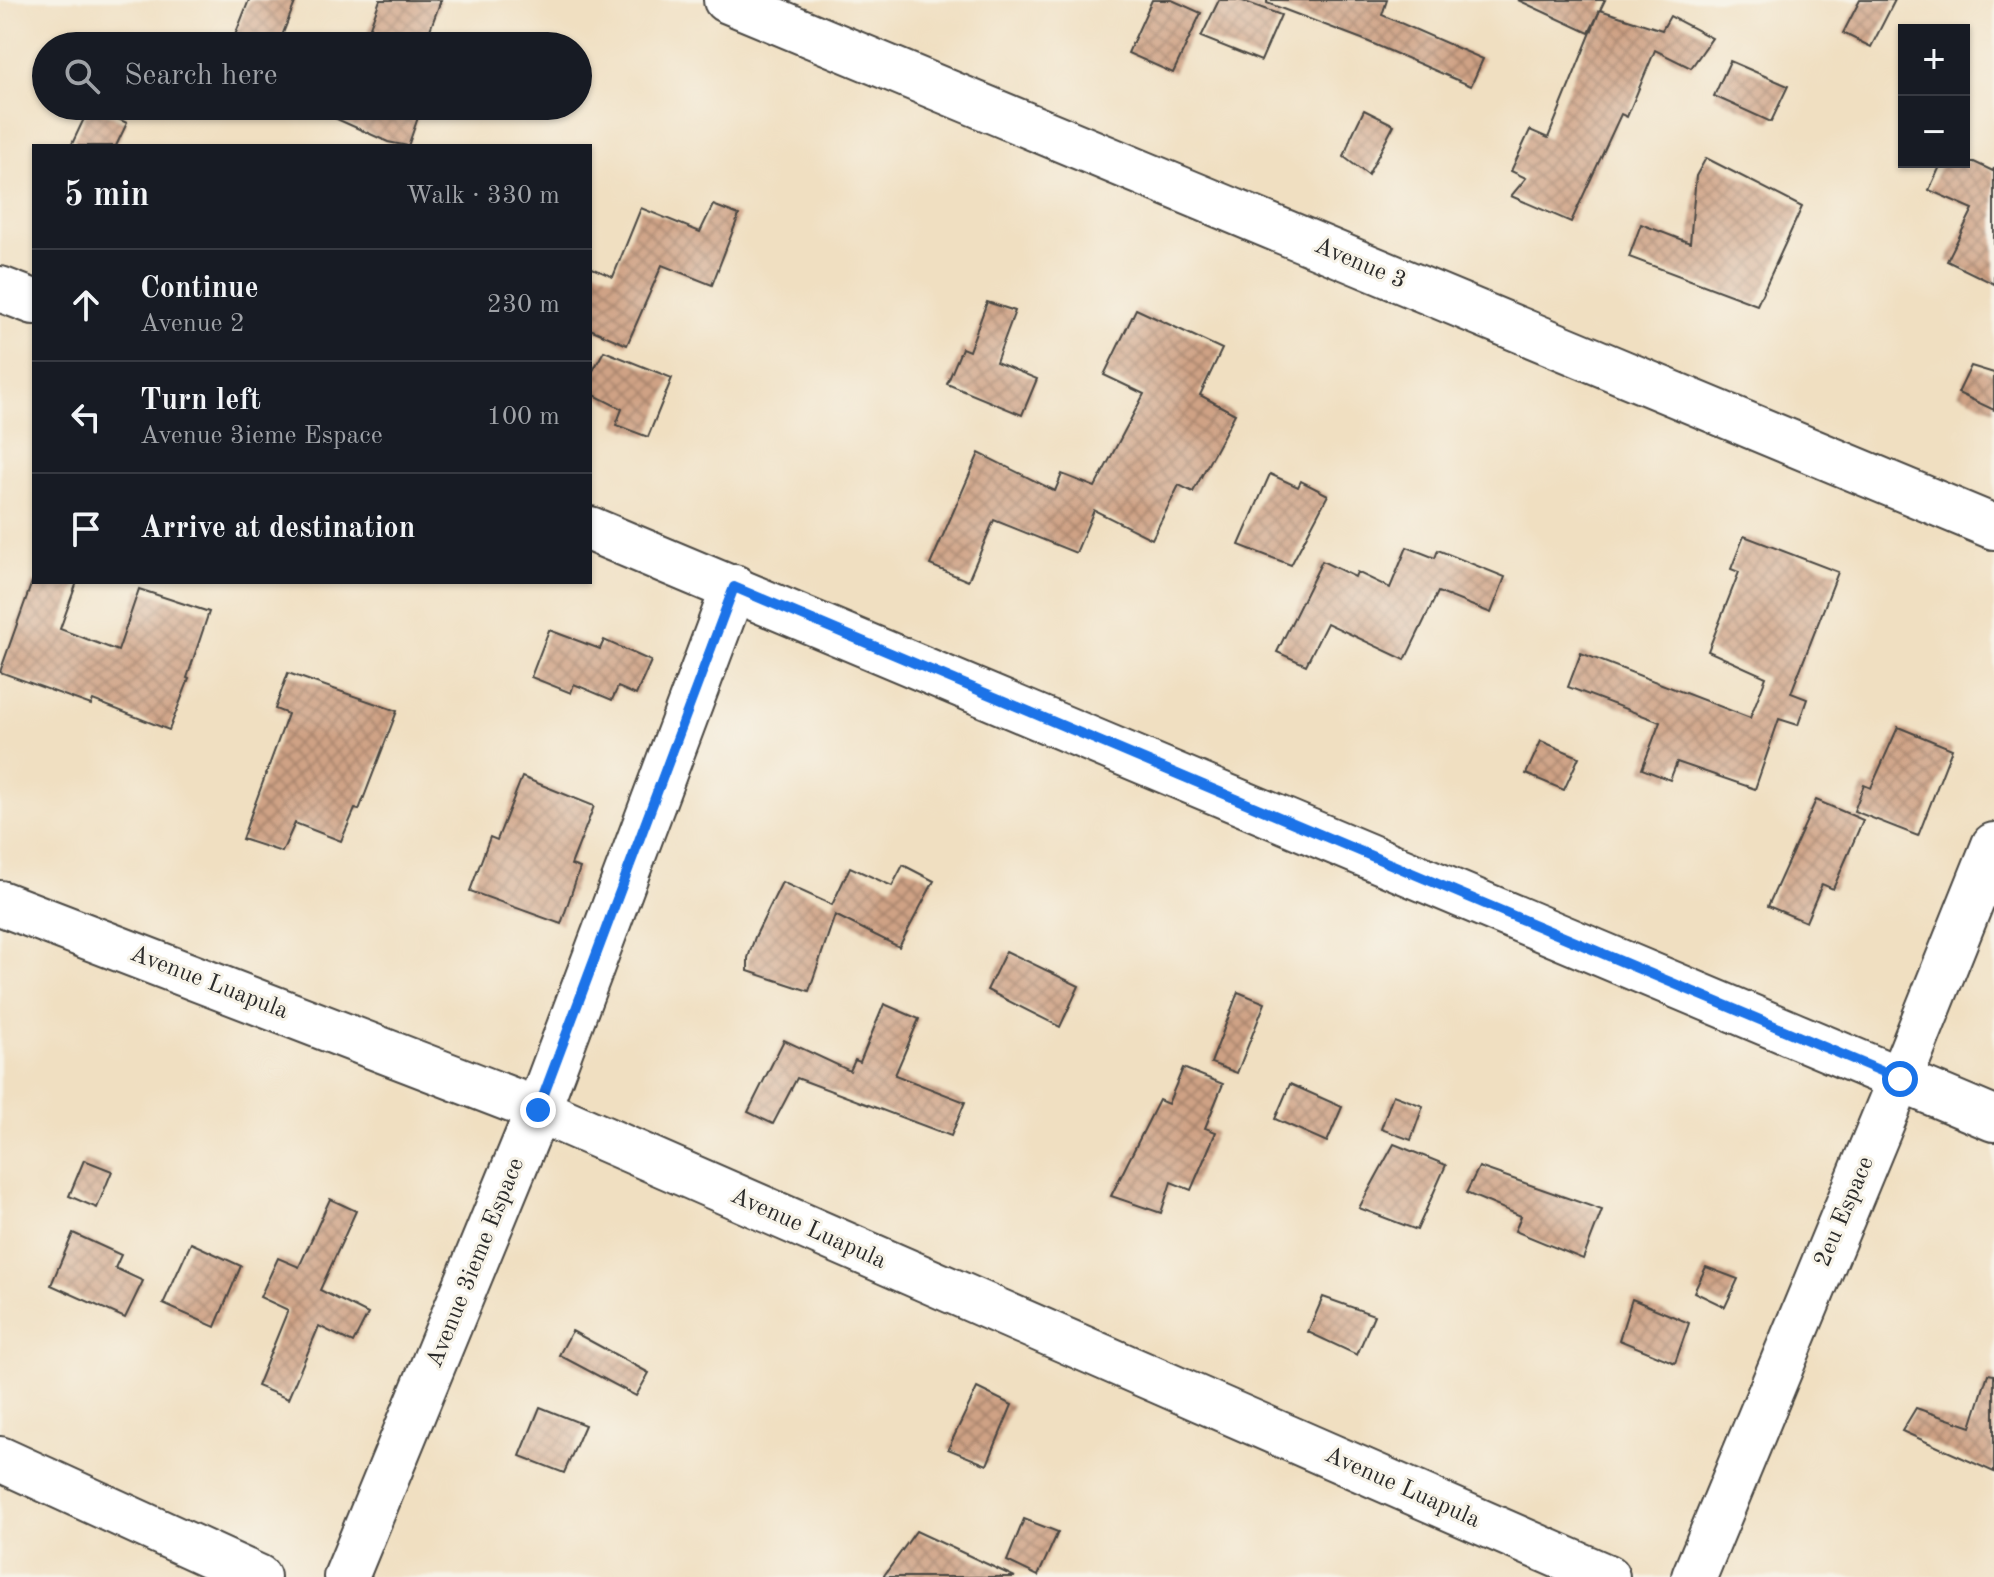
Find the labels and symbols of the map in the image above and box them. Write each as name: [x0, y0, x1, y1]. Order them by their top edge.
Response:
street label: Avenue 3: [1311, 234, 1409, 294]
street label: Avenue Luapula: [127, 942, 292, 1024]
route start: [1882, 1061, 1918, 1097]
route end: [520, 1092, 556, 1128]
street label: 2eu Espace: [1811, 1153, 1879, 1271]
street label: Avenue 3ieme Espace: [423, 1155, 529, 1371]
street label: Avenue Luapula: [727, 1184, 889, 1274]
street label: Avenue Luapula: [1321, 1443, 1483, 1533]

